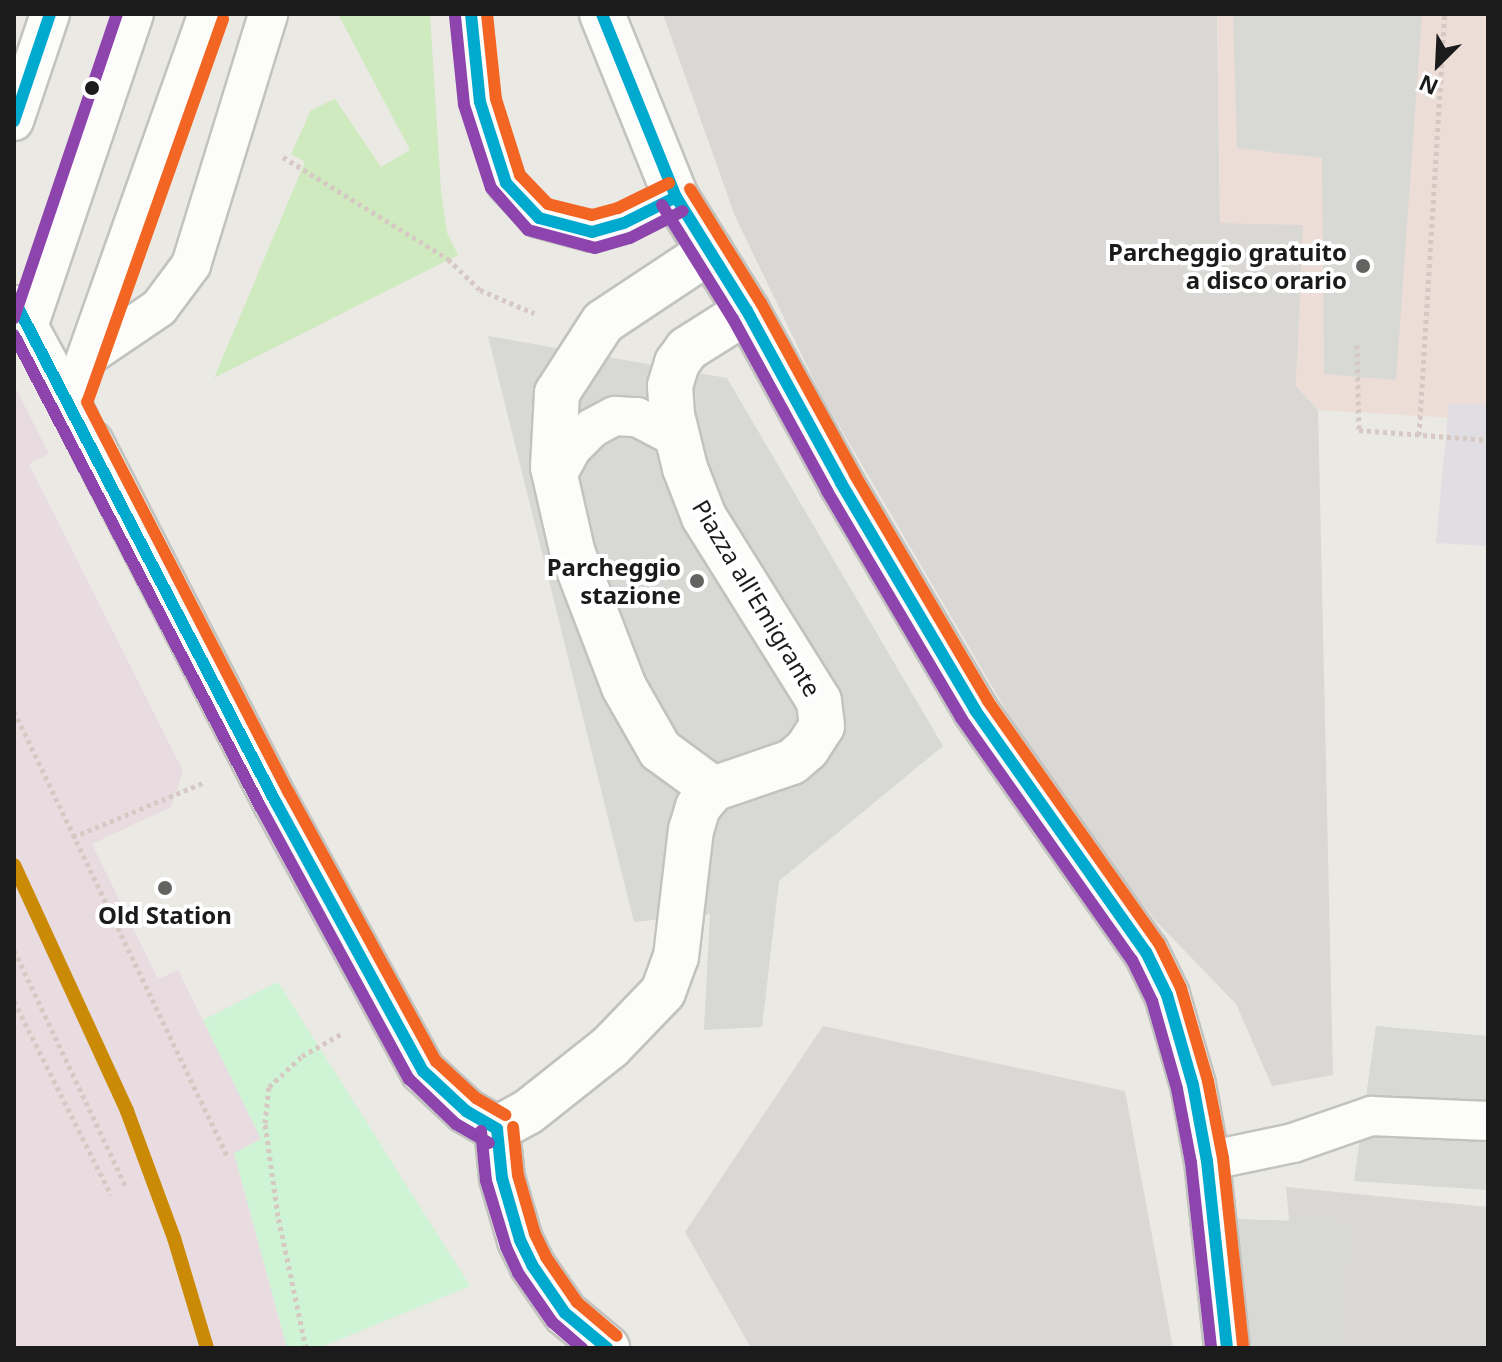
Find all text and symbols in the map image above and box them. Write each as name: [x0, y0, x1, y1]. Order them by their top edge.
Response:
north arrow: [1398, 24, 1478, 104]
text: N: [1414, 69, 1443, 103]
unlabelled marker: [84, 80, 100, 96]
place label: Parcheggio gratuito a disco orario: [1108, 238, 1347, 294]
marker: Parcheggio gratuito a disco orario: [1354, 257, 1372, 275]
street label: Piazza all'Emigrante: [687, 494, 827, 702]
place label: Parcheggio stazione: [547, 553, 681, 609]
marker: Parcheggio stazione: [688, 572, 706, 590]
marker: Old Station: [156, 879, 174, 897]
place label: Old Station: [98, 901, 232, 929]

